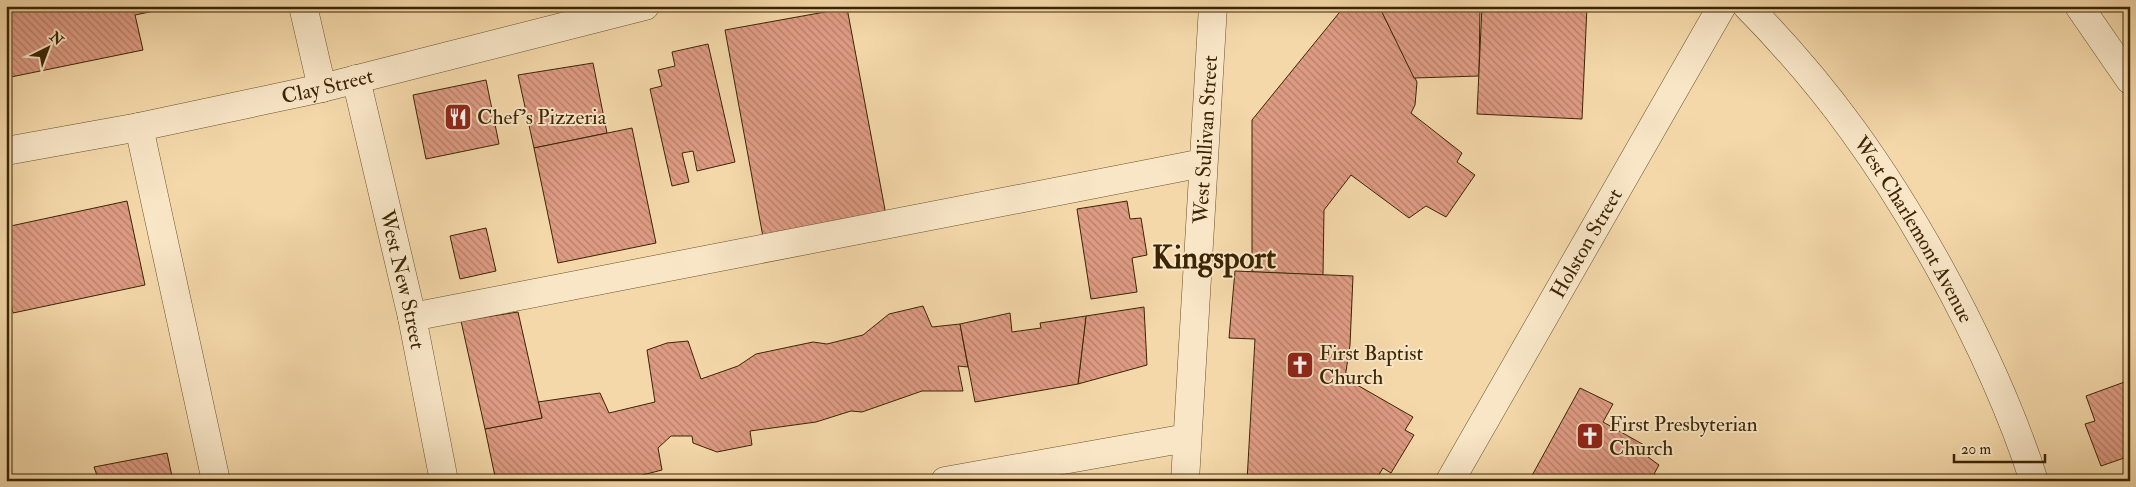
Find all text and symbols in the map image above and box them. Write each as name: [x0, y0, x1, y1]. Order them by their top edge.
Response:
north arrow: [22, 22, 72, 72]
text: N: [45, 28, 67, 50]
street label: West Sullivan Street: [1187, 54, 1224, 226]
street label: Clay Street: [279, 62, 377, 110]
restaurant icon: Chef's Pizzeria: [443, 102, 473, 132]
place label: Chef's Pizzeria: [477, 104, 607, 131]
street label: West Charlemont Avenue: [1847, 130, 1979, 328]
street label: Holston Street: [1544, 184, 1629, 303]
street label: West New Street: [373, 207, 431, 352]
district label: Kingsport: [1152, 239, 1276, 278]
place label: First Baptist Church: [1319, 340, 1423, 391]
church icon: First Baptist Church: [1285, 350, 1315, 380]
place label: First Presbyterian Church: [1609, 411, 1758, 462]
church icon: First Presbyterian Church: [1575, 421, 1605, 451]
scale bar: [1954, 432, 2045, 464]
text: 20 m: [1961, 440, 1991, 459]

